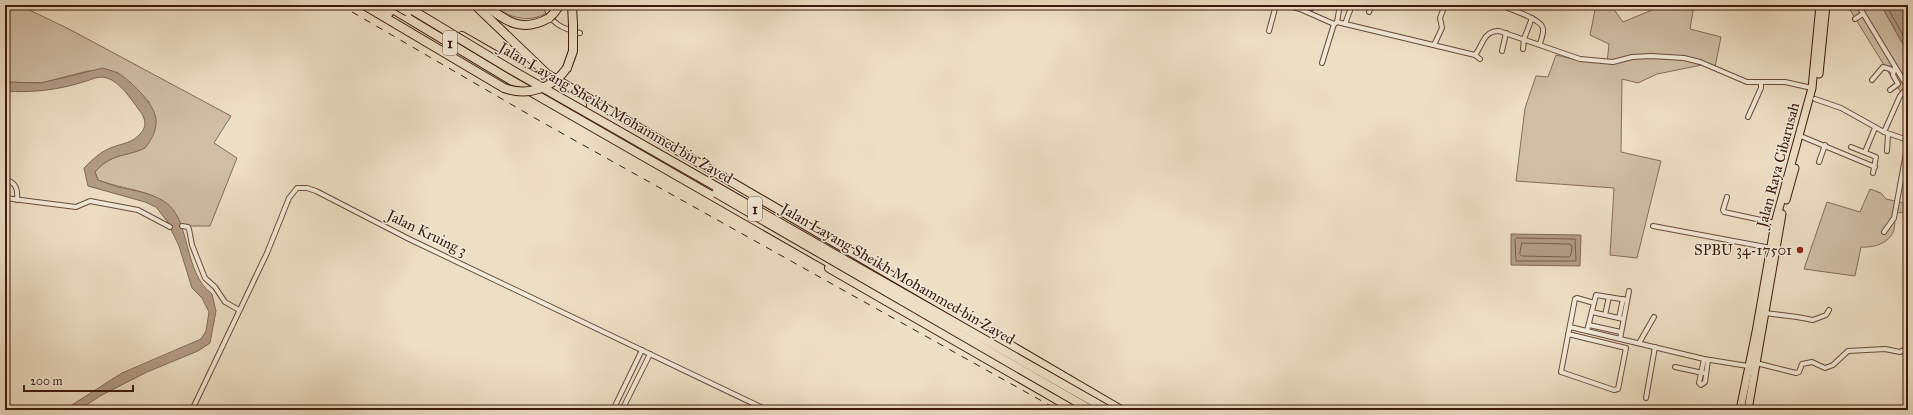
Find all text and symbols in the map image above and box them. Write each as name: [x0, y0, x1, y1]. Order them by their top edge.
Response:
road number: 1: [443, 31, 457, 55]
street label: Jalan Layang Sheikh Mohammed bin Zayed: [494, 37, 737, 189]
street label: Jalan Raya Cibarusah: [1752, 100, 1804, 232]
road number: 1: [748, 197, 762, 221]
street label: Jalan Layang Sheikh Mohammed bin Zayed: [776, 198, 1019, 350]
street label: Jalan Kruing 3: [382, 205, 470, 261]
place label: SPBU 34-17501: [1694, 241, 1792, 259]
marker: SPBU 34-17501: [1795, 245, 1805, 255]
scale bar: [24, 367, 133, 393]
text: 200 m: [30, 374, 63, 388]

